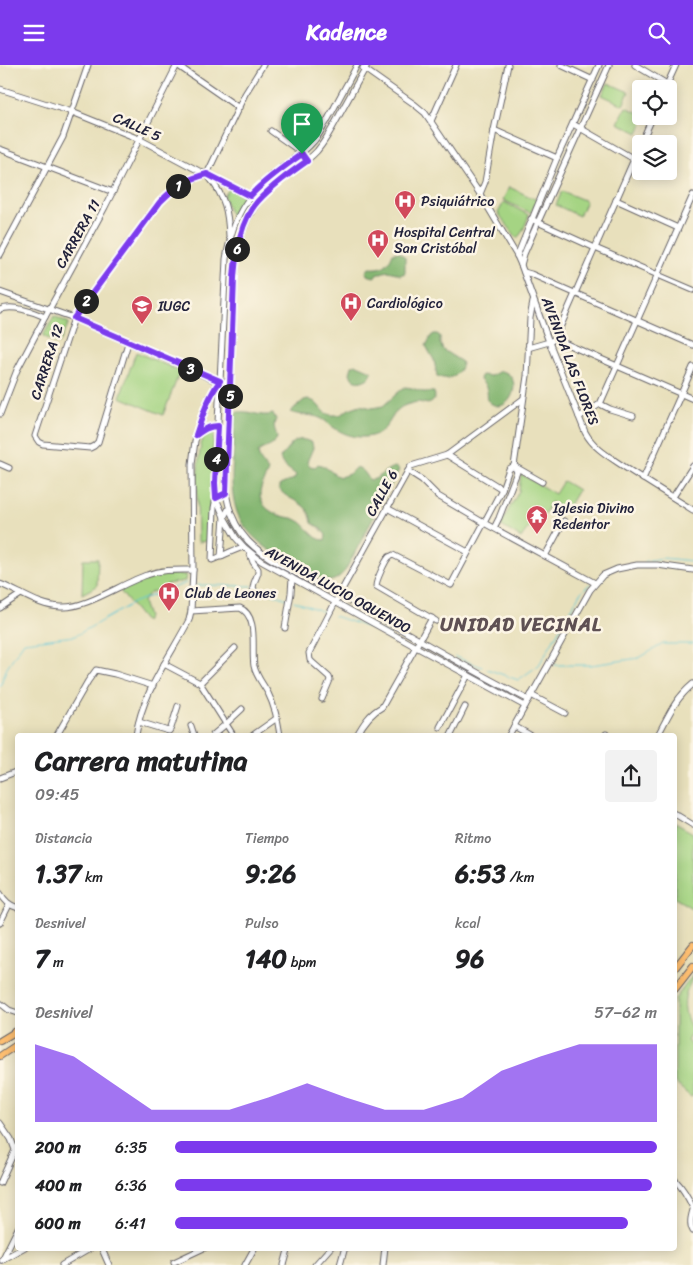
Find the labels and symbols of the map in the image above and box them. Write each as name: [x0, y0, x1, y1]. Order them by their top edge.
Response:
pin: [281, 103, 323, 154]
street label: CALLE 5: [109, 105, 166, 149]
pin: 1: [166, 173, 190, 199]
hospital icon: Psiquiátrico: [393, 189, 417, 220]
place label: Psiquiátrico: [421, 189, 494, 214]
street label: CARRERA 11: [49, 195, 107, 273]
place label: Hospital Central San Cristóbal: [394, 220, 496, 261]
hospital icon: Hospital Central San Cristóbal: [366, 228, 390, 259]
pin: 6: [224, 237, 250, 261]
pin: 2: [74, 289, 98, 313]
hospital icon: Cardiológico: [339, 291, 363, 322]
place label: Cardiológico: [367, 291, 443, 316]
street label: AVENIDA LAS FLORES: [534, 292, 606, 429]
school or university icon: IUGC: [130, 294, 154, 325]
place label: IUGC: [157, 294, 190, 319]
street label: CARRERA 12: [23, 321, 71, 403]
pin: 3: [178, 357, 202, 381]
pin: 5: [218, 383, 242, 409]
pin: 4: [204, 447, 228, 471]
street label: CALLE 6: [359, 465, 405, 521]
place label: Iglesia Divino Redentor: [552, 496, 634, 537]
temple icon: Iglesia Divino Redentor: [525, 504, 549, 535]
street label: AVENIDA LUCIO OQUENDO: [259, 539, 416, 641]
hospital icon: Club de Leones: [157, 581, 181, 612]
place label: Club de Leones: [185, 581, 277, 606]
district label: UNIDAD VECINAL: [440, 608, 602, 641]

